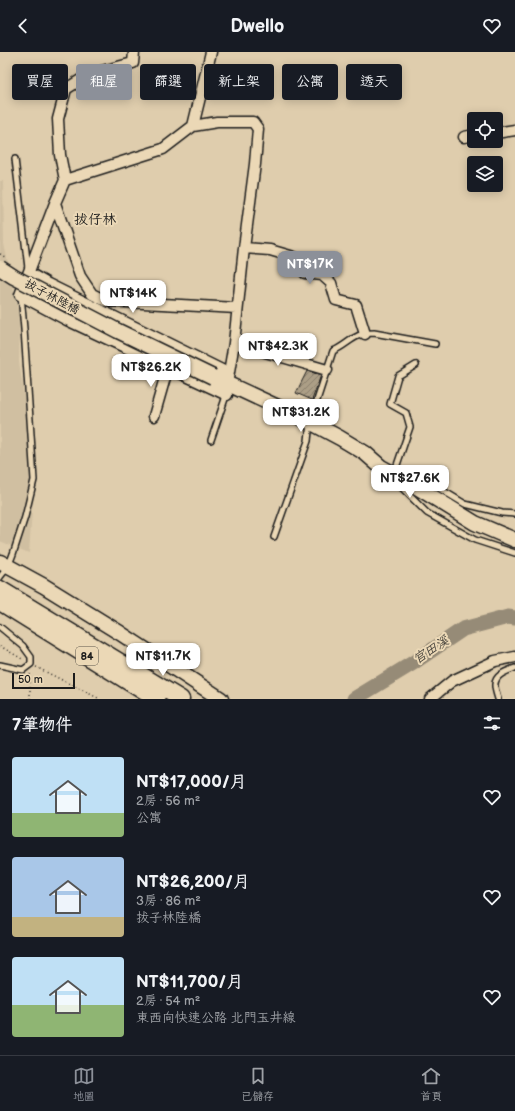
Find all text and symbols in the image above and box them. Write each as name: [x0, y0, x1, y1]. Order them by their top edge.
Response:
icon: back: [12, 15, 34, 37]
icon: heart: [481, 15, 503, 37]
text: Dwello: [231, 16, 284, 37]
chip: 買屋: [12, 64, 68, 100]
chip: 租屋: [76, 64, 132, 100]
chip: 篩選: [140, 64, 196, 100]
chip: 新上架: [204, 64, 274, 100]
chip: 公寓: [282, 64, 338, 100]
chip: 透天: [346, 64, 402, 100]
map controls: [467, 112, 503, 192]
button: locate: [467, 112, 503, 148]
button: layers: [467, 156, 503, 192]
district label: 拔仔林: [74, 211, 117, 228]
pin: NT$17K: [277, 251, 343, 285]
text: NT$17K: [286, 256, 334, 272]
street label: 拔子林陸橋: [22, 276, 82, 318]
pin: NT$14K: [100, 280, 166, 314]
text: NT$14K: [109, 285, 157, 301]
pin: NT$42.3K: [237, 333, 319, 367]
text: NT$42.3K: [248, 338, 308, 354]
pin: NT$26.2K: [110, 354, 192, 388]
text: NT$26.2K: [121, 359, 181, 375]
pin: NT$31.2K: [260, 399, 342, 433]
text: NT$31.2K: [272, 404, 330, 420]
pin: NT$27.6K: [369, 465, 451, 499]
text: NT$27.6K: [380, 470, 440, 486]
water label: 官田溪: [410, 632, 453, 667]
pin: NT$11.7K: [122, 643, 204, 677]
road number: 84: [76, 647, 98, 665]
text: NT$11.7K: [135, 648, 191, 664]
scale bar: [12, 671, 75, 690]
text: 50 m: [18, 673, 43, 686]
icon: filters: [481, 712, 503, 734]
text: 7筆物件: [12, 715, 72, 735]
text: NT$17,000/月: [136, 772, 247, 792]
icon: home: [44, 773, 92, 821]
icon: heart: [481, 786, 503, 808]
text: 2房 · 56 m²: [136, 793, 200, 809]
text: 公寓: [136, 810, 162, 826]
text: NT$26,200/月: [136, 872, 250, 892]
icon: home: [44, 873, 92, 921]
icon: heart: [481, 886, 503, 908]
text: 3房 · 86 m²: [136, 893, 201, 909]
text: 拔子林陸橋: [136, 910, 201, 926]
text: NT$11,700/月: [136, 972, 243, 992]
icon: home: [44, 973, 92, 1021]
icon: heart: [481, 986, 503, 1008]
text: 2房 · 54 m²: [136, 993, 200, 1009]
text: 東西向快速公路 北門玉井線: [136, 1010, 296, 1026]
tab: 地圖: [73, 1065, 95, 1103]
tab: 已儲存: [241, 1065, 274, 1103]
tab: 首頁: [420, 1065, 442, 1103]

